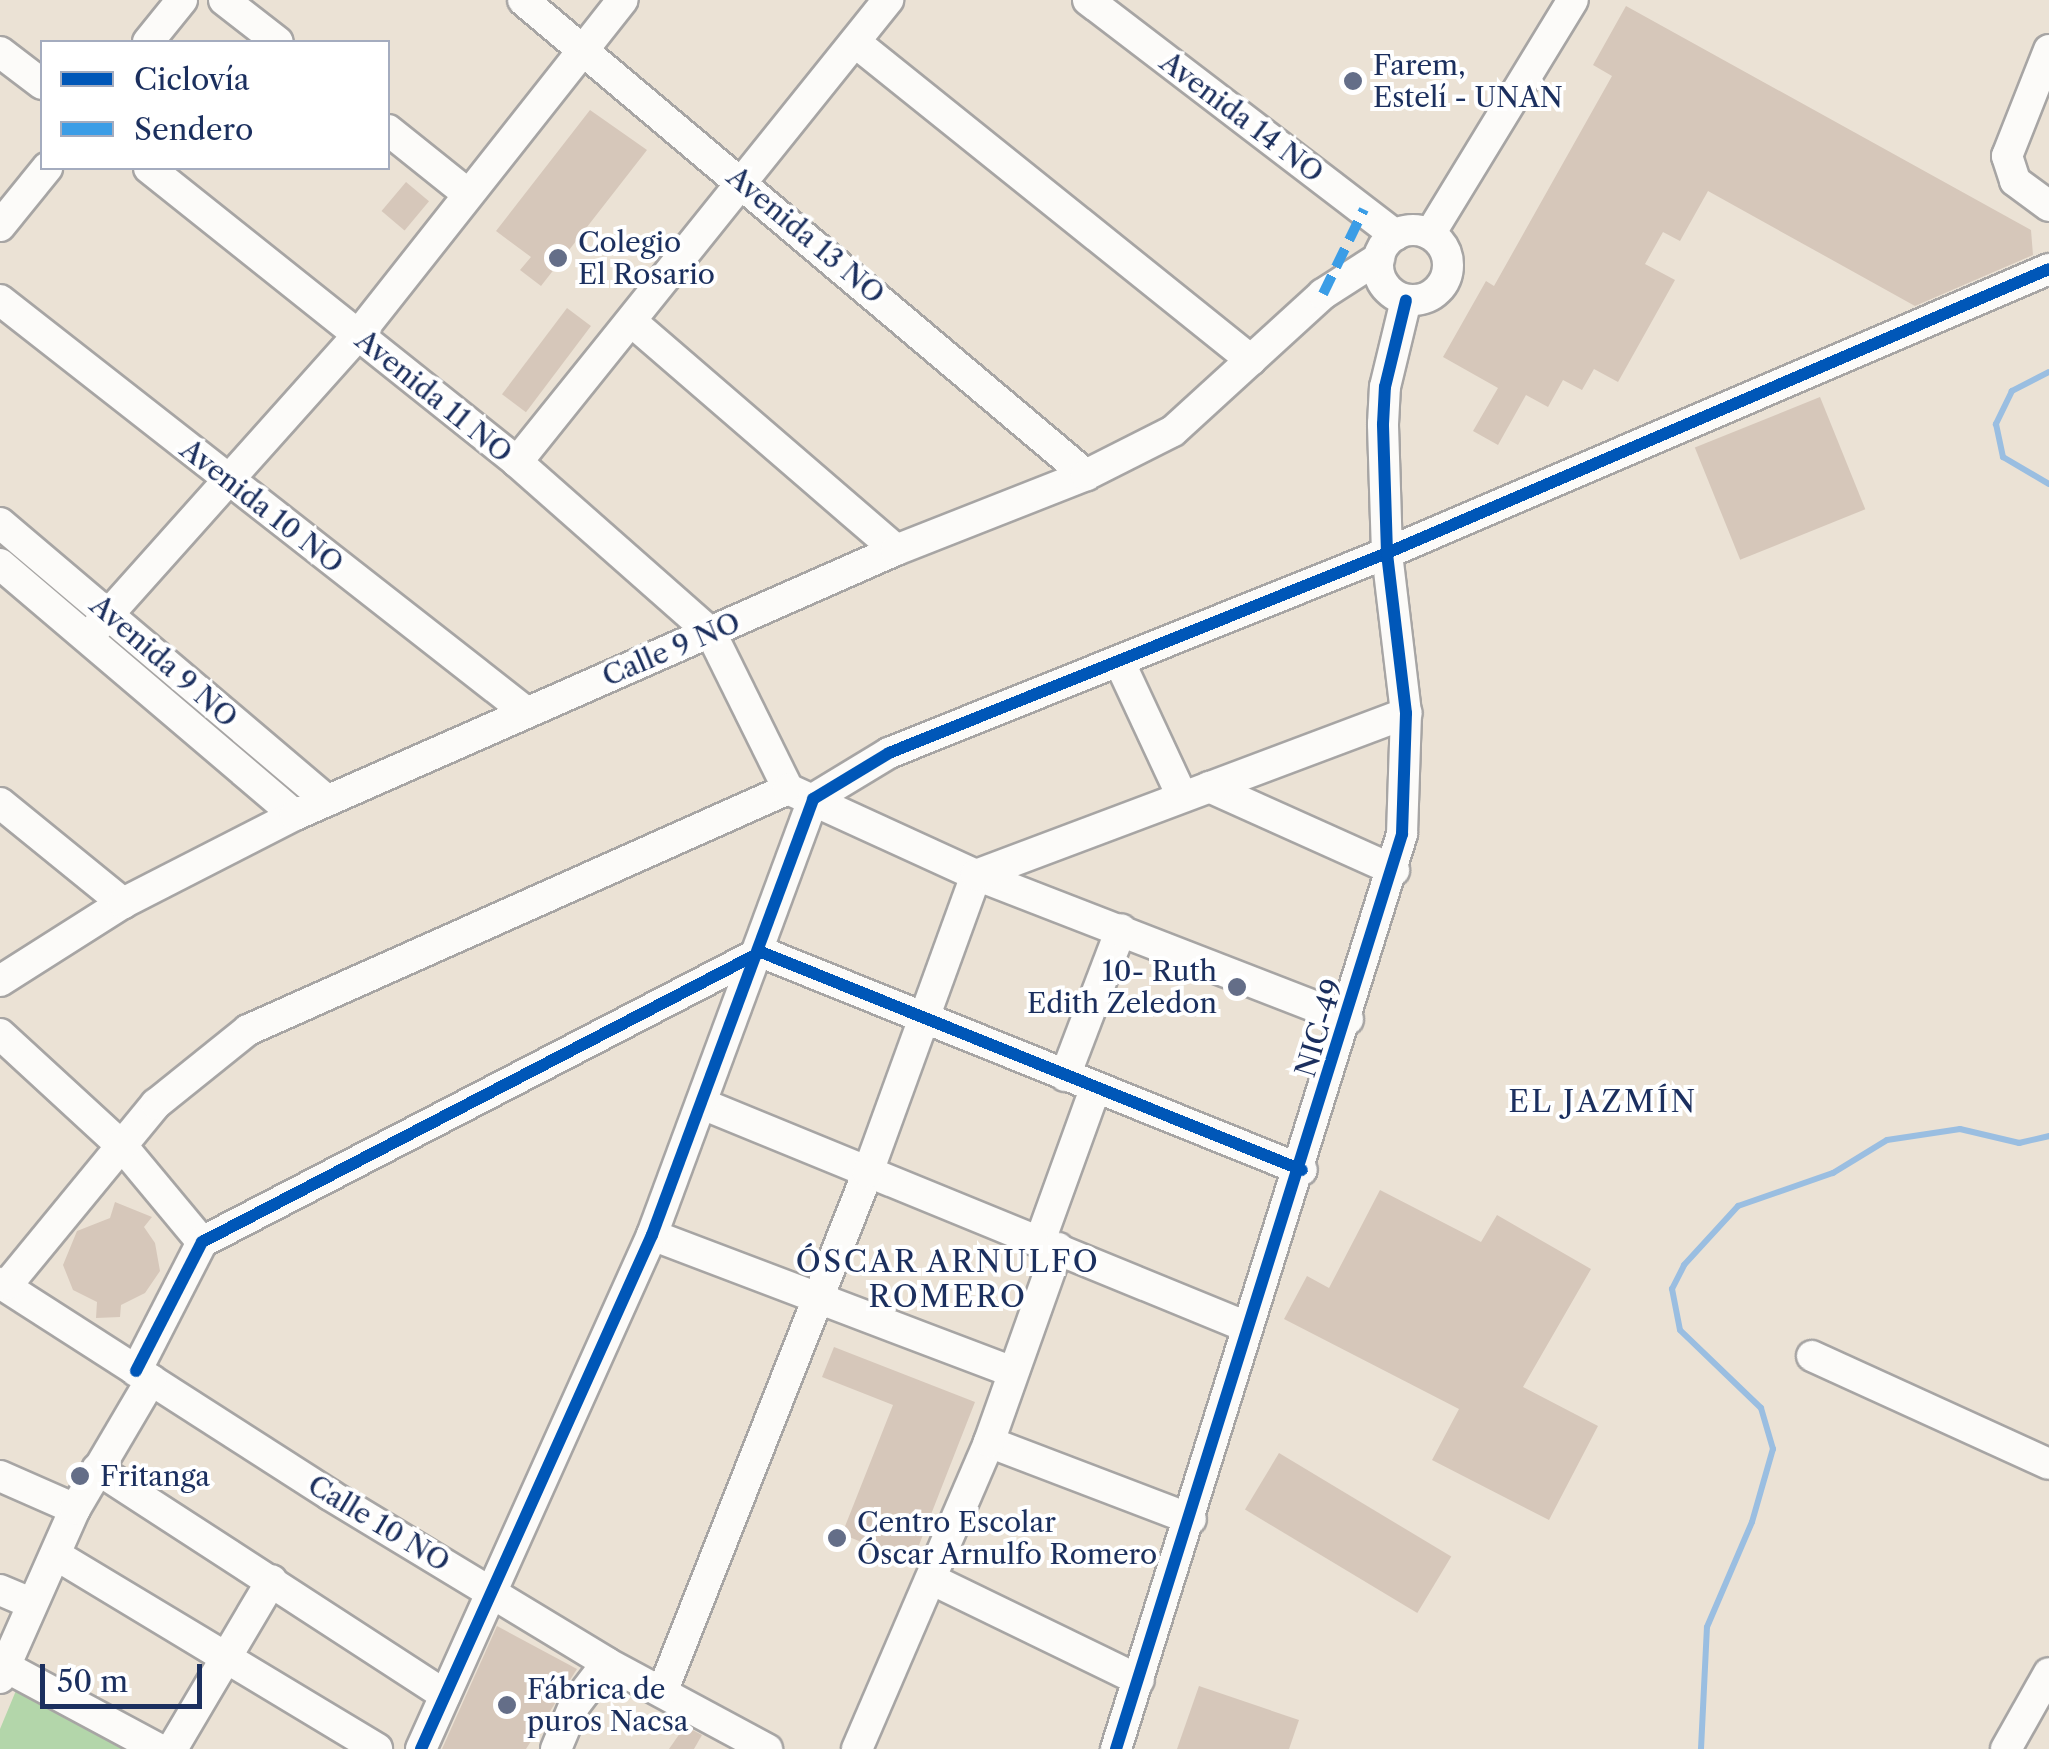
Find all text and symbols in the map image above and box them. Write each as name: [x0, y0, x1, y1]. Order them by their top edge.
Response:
legend: [40, 40, 390, 170]
street label: Avenida 14 NO: [1154, 45, 1330, 189]
place label: Farem, Estelí - UNAN: [1373, 48, 1563, 114]
text: Ciclovía: [134, 61, 250, 98]
marker: Farem, Estelí - UNAN: [1342, 70, 1364, 92]
text: Sendero: [134, 111, 253, 148]
street label: Avenida 13 NO: [720, 159, 892, 311]
place label: Colegio El Rosario: [578, 225, 715, 291]
marker: Colegio El Rosario: [547, 247, 569, 269]
street label: Avenida 11 NO: [349, 323, 519, 469]
street label: Avenida 10 NO: [174, 432, 350, 580]
street label: Avenida 9 NO: [83, 588, 245, 734]
street label: Calle 9 NO: [597, 605, 745, 693]
place label: 10- Ruth Edith Zeledon: [1027, 954, 1217, 1020]
street label: NIC-49: [1288, 975, 1350, 1081]
marker: 10- Ruth Edith Zeledon: [1226, 976, 1248, 998]
district label: EL JAZMÍN: [1508, 1084, 1698, 1120]
district label: ÓSCAR ARNULFO ROMERO: [795, 1244, 1101, 1314]
place label: Fritanga: [100, 1459, 210, 1493]
marker: Fritanga: [69, 1465, 91, 1487]
street label: Calle 10 NO: [302, 1468, 456, 1578]
place label: Centro Escolar Óscar Arnulfo Romero: [857, 1505, 1159, 1571]
marker: Centro Escolar Óscar Arnulfo Romero: [826, 1527, 848, 1549]
scale bar: [45, 1644, 208, 1706]
text: 50 m: [57, 1663, 128, 1700]
place label: Fábrica de puros Nacsa: [527, 1672, 689, 1738]
marker: Fábrica de puros Nacsa: [496, 1694, 518, 1716]

